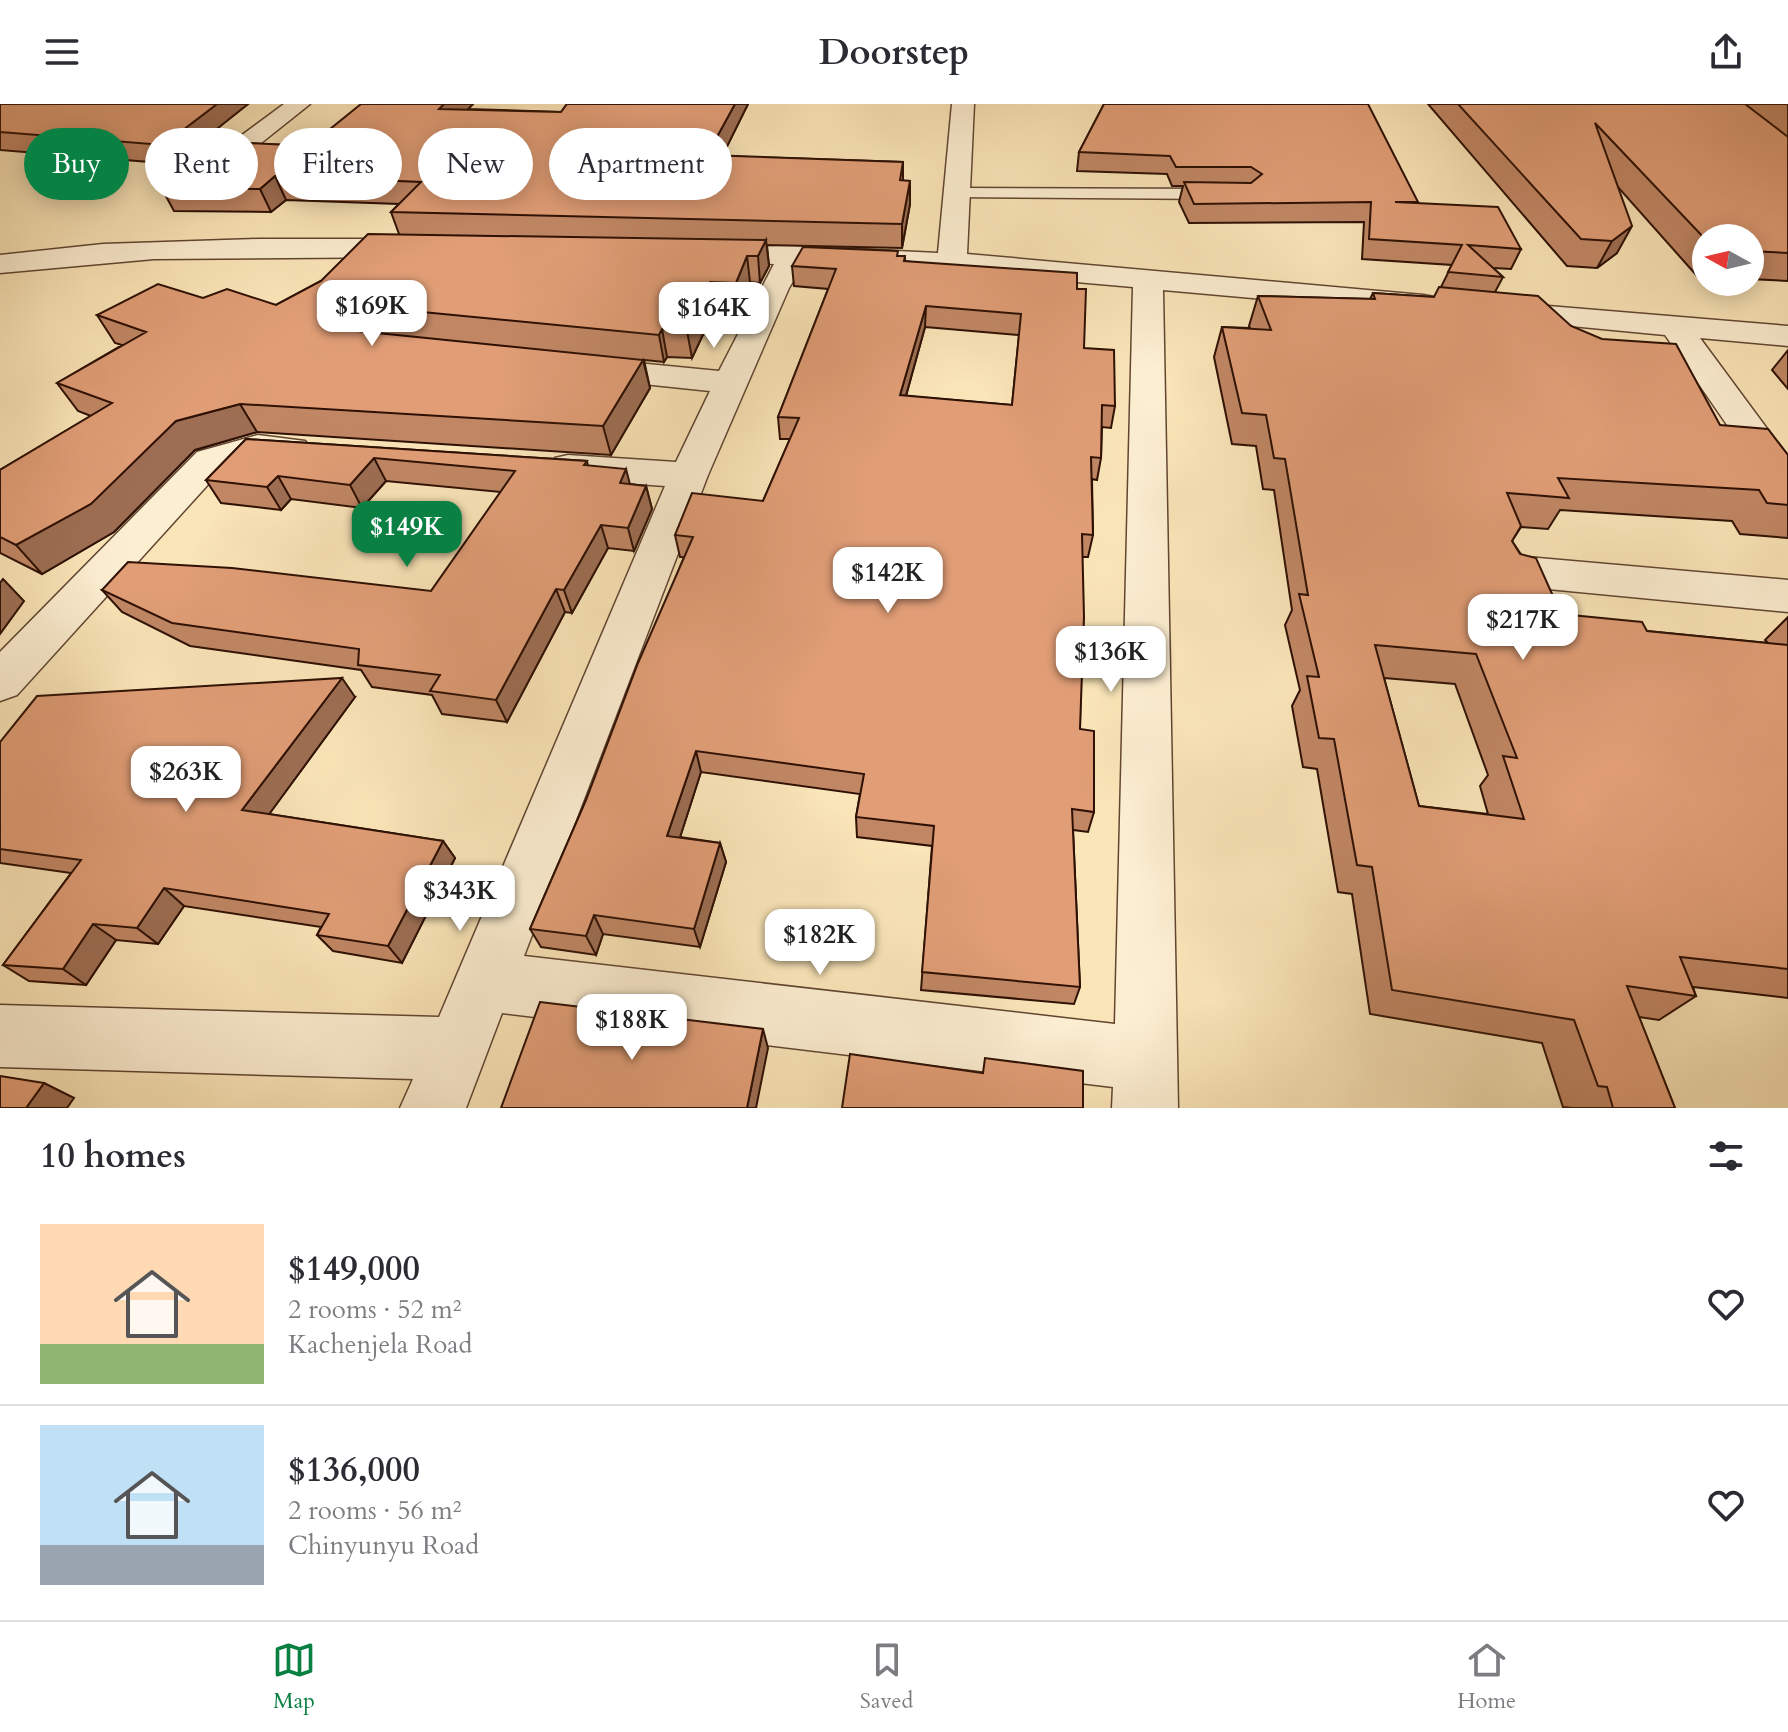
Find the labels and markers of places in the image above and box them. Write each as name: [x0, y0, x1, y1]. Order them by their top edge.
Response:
pin: $169K: [316, 280, 428, 348]
pin: $164K: [658, 282, 770, 350]
pin: $149K: [351, 501, 463, 569]
pin: $142K: [832, 547, 944, 615]
pin: $217K: [1467, 594, 1579, 662]
pin: $136K: [1055, 626, 1167, 694]
pin: $263K: [130, 746, 242, 814]
pin: $343K: [404, 865, 516, 933]
pin: $182K: [764, 909, 876, 977]
pin: $188K: [576, 994, 688, 1062]

